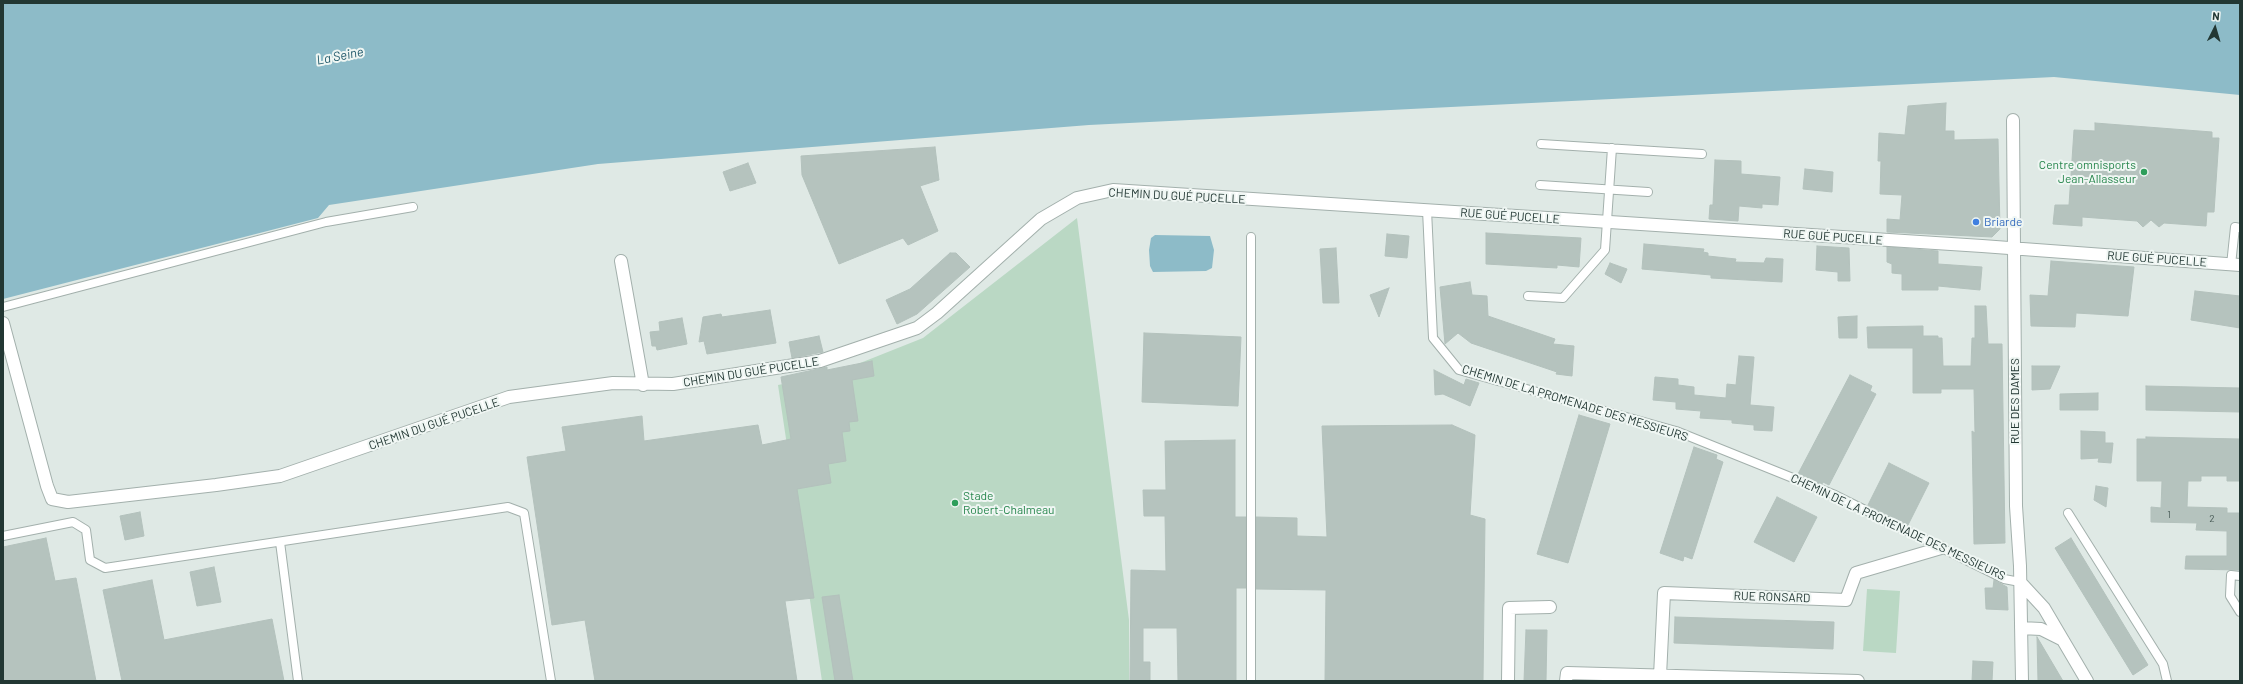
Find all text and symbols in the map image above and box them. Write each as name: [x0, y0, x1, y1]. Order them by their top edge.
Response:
north arrow: [2195, 8, 2235, 48]
text: N: [2212, 9, 2220, 22]
water label: La Seine: [315, 44, 365, 68]
place label: Centre omnisports Jean-Allasseur: [2039, 158, 2136, 186]
marker: Centre omnisports Jean-Allasseur: [2139, 167, 2149, 177]
street label: CHEMIN DU GUÉ PUCELLE: [1108, 185, 1246, 207]
street label: RUE GUÉ PUCELLE: [1460, 205, 1560, 227]
place label: Briarde: [1984, 215, 2022, 229]
marker: Briarde: [1971, 217, 1981, 227]
street label: RUE GUÉ PUCELLE: [1783, 226, 1883, 248]
street label: RUE GUÉ PUCELLE: [2107, 248, 2207, 270]
street label: CHEMIN DU GUÉ PUCELLE: [682, 354, 820, 390]
street label: RUE DES DAMES: [2008, 358, 2022, 444]
street label: CHEMIN DE LA PROMENADE DES MESSIEURS: [1460, 362, 1690, 444]
street label: CHEMIN DU GUÉ PUCELLE: [367, 395, 501, 453]
street label: CHEMIN DE LA PROMENADE DES MESSIEURS: [1788, 471, 2008, 583]
place label: Stade Robert-Chalmeau: [963, 489, 1055, 517]
marker: Stade Robert-Chalmeau: [950, 498, 960, 508]
house number: 1: [2167, 509, 2171, 521]
house number: 2: [2209, 513, 2215, 525]
street label: RUE RONSARD: [1733, 588, 1811, 606]

